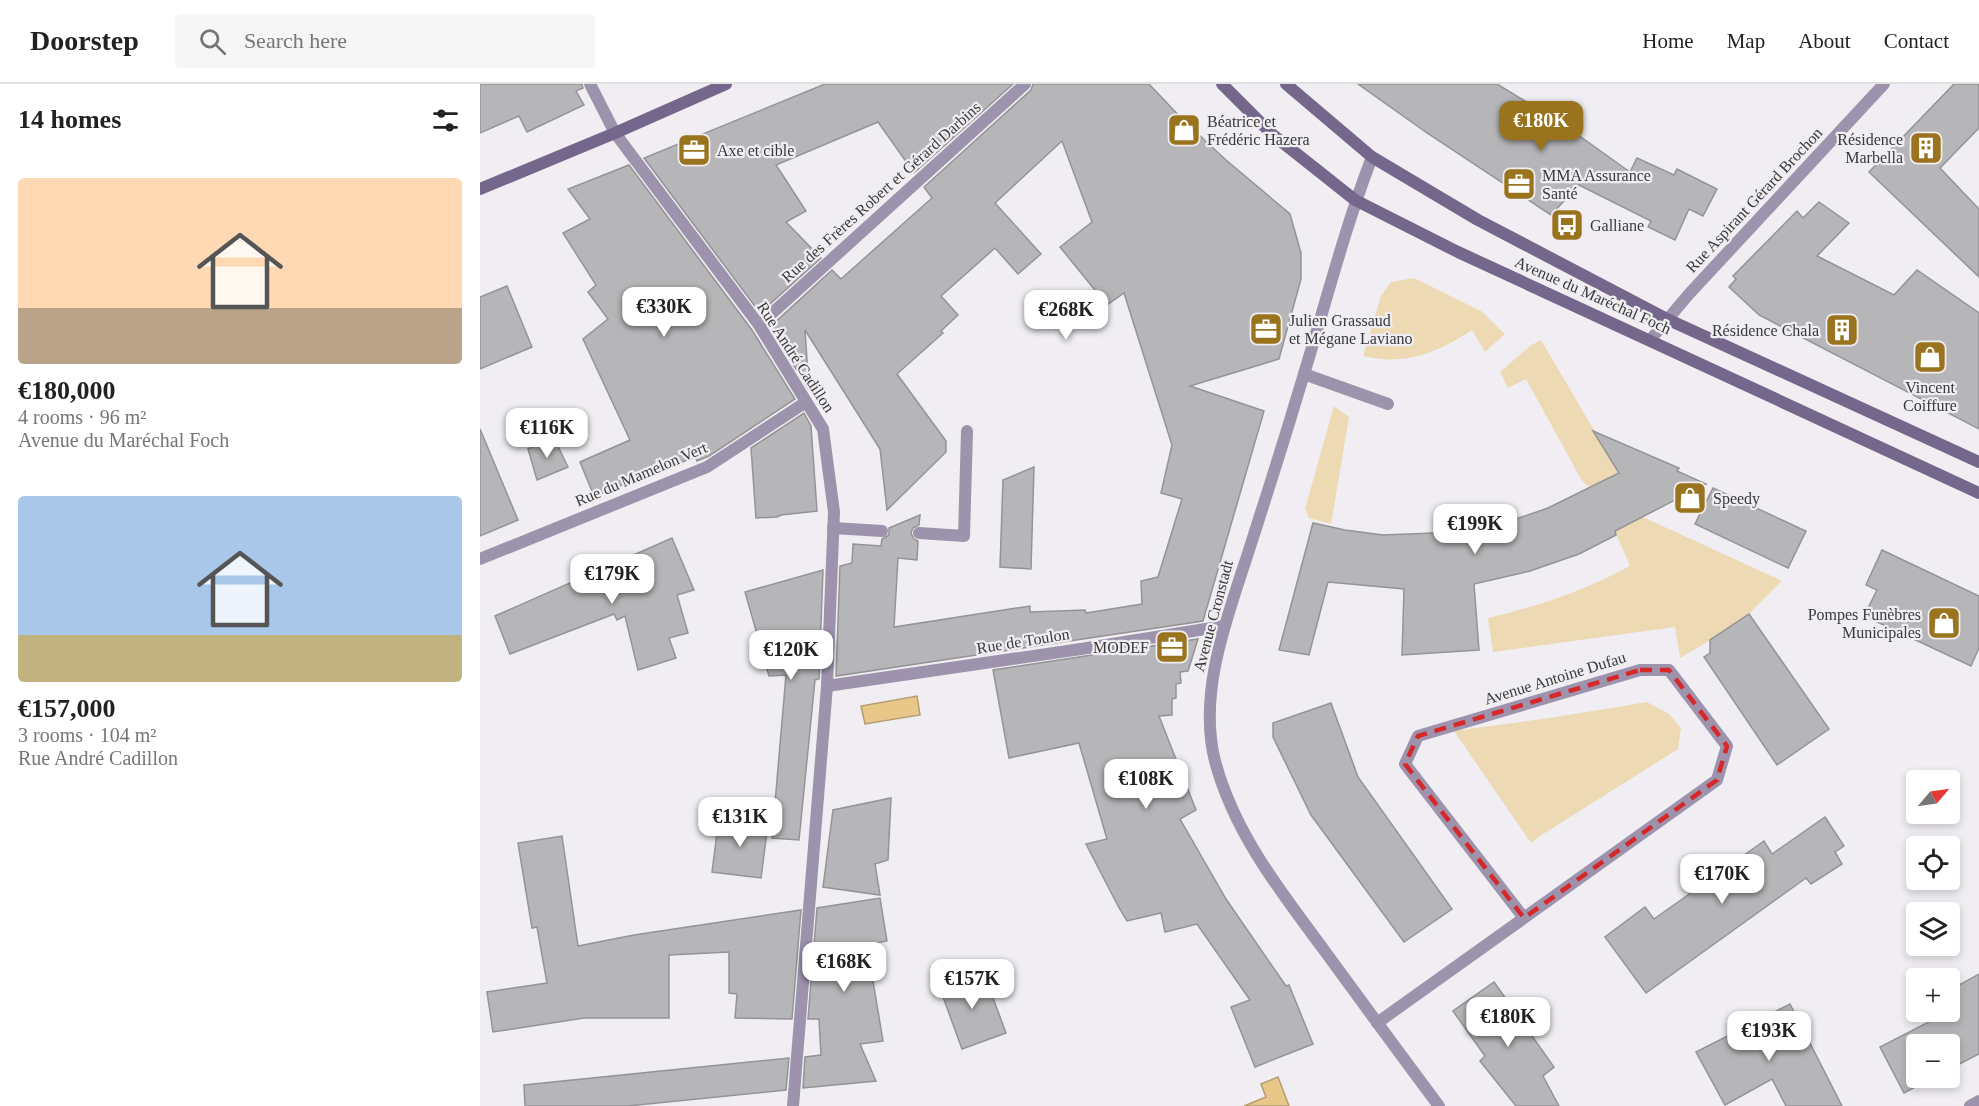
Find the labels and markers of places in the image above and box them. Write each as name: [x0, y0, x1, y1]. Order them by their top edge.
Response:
pin: €180K: [1499, 101, 1583, 152]
shop icon: Béatrice et Frédéric Hazera: [1166, 112, 1202, 148]
place label: Béatrice et Frédéric Hazera: [1207, 113, 1310, 148]
building icon: Résidence Marbella: [1908, 130, 1944, 166]
place label: Résidence Marbella: [1837, 131, 1903, 166]
office icon: Axe et cible: [676, 132, 712, 168]
place label: Axe et cible: [717, 142, 794, 159]
office icon: MMA Assurance Santé: [1501, 166, 1537, 202]
place label: MMA Assurance Santé: [1542, 167, 1651, 202]
bus stop icon: Galliane: [1549, 207, 1585, 243]
place label: Galliane: [1590, 217, 1644, 234]
pin: €330K: [622, 287, 706, 338]
pin: €268K: [1024, 290, 1108, 341]
office icon: Julien Grassaud et Mégane Laviano: [1248, 311, 1284, 347]
place label: Julien Grassaud et Mégane Laviano: [1289, 312, 1413, 348]
building icon: Résidence Chala: [1824, 312, 1860, 348]
place label: Résidence Chala: [1712, 322, 1819, 339]
shop icon: Vincent Coiffure: [1912, 339, 1948, 375]
place label: Vincent Coiffure: [1903, 379, 1957, 414]
pin: €116K: [505, 408, 589, 459]
shop icon: Speedy: [1672, 480, 1708, 516]
place label: Speedy: [1713, 490, 1760, 508]
pin: €199K: [1433, 504, 1517, 555]
pin: €179K: [570, 554, 654, 605]
shop icon: Pompes Funèbres Municipales: [1926, 605, 1962, 641]
place label: Pompes Funèbres Municipales: [1808, 606, 1921, 642]
office icon: MODEF: [1154, 629, 1190, 665]
pin: €120K: [749, 630, 833, 681]
place label: MODEF: [1093, 639, 1149, 656]
pin: €108K: [1104, 759, 1188, 810]
pin: €131K: [698, 797, 782, 848]
pin: €170K: [1680, 854, 1764, 905]
pin: €168K: [802, 942, 886, 993]
pin: €157K: [930, 959, 1014, 1010]
pin: €180K: [1466, 997, 1550, 1048]
pin: €193K: [1727, 1011, 1811, 1062]

